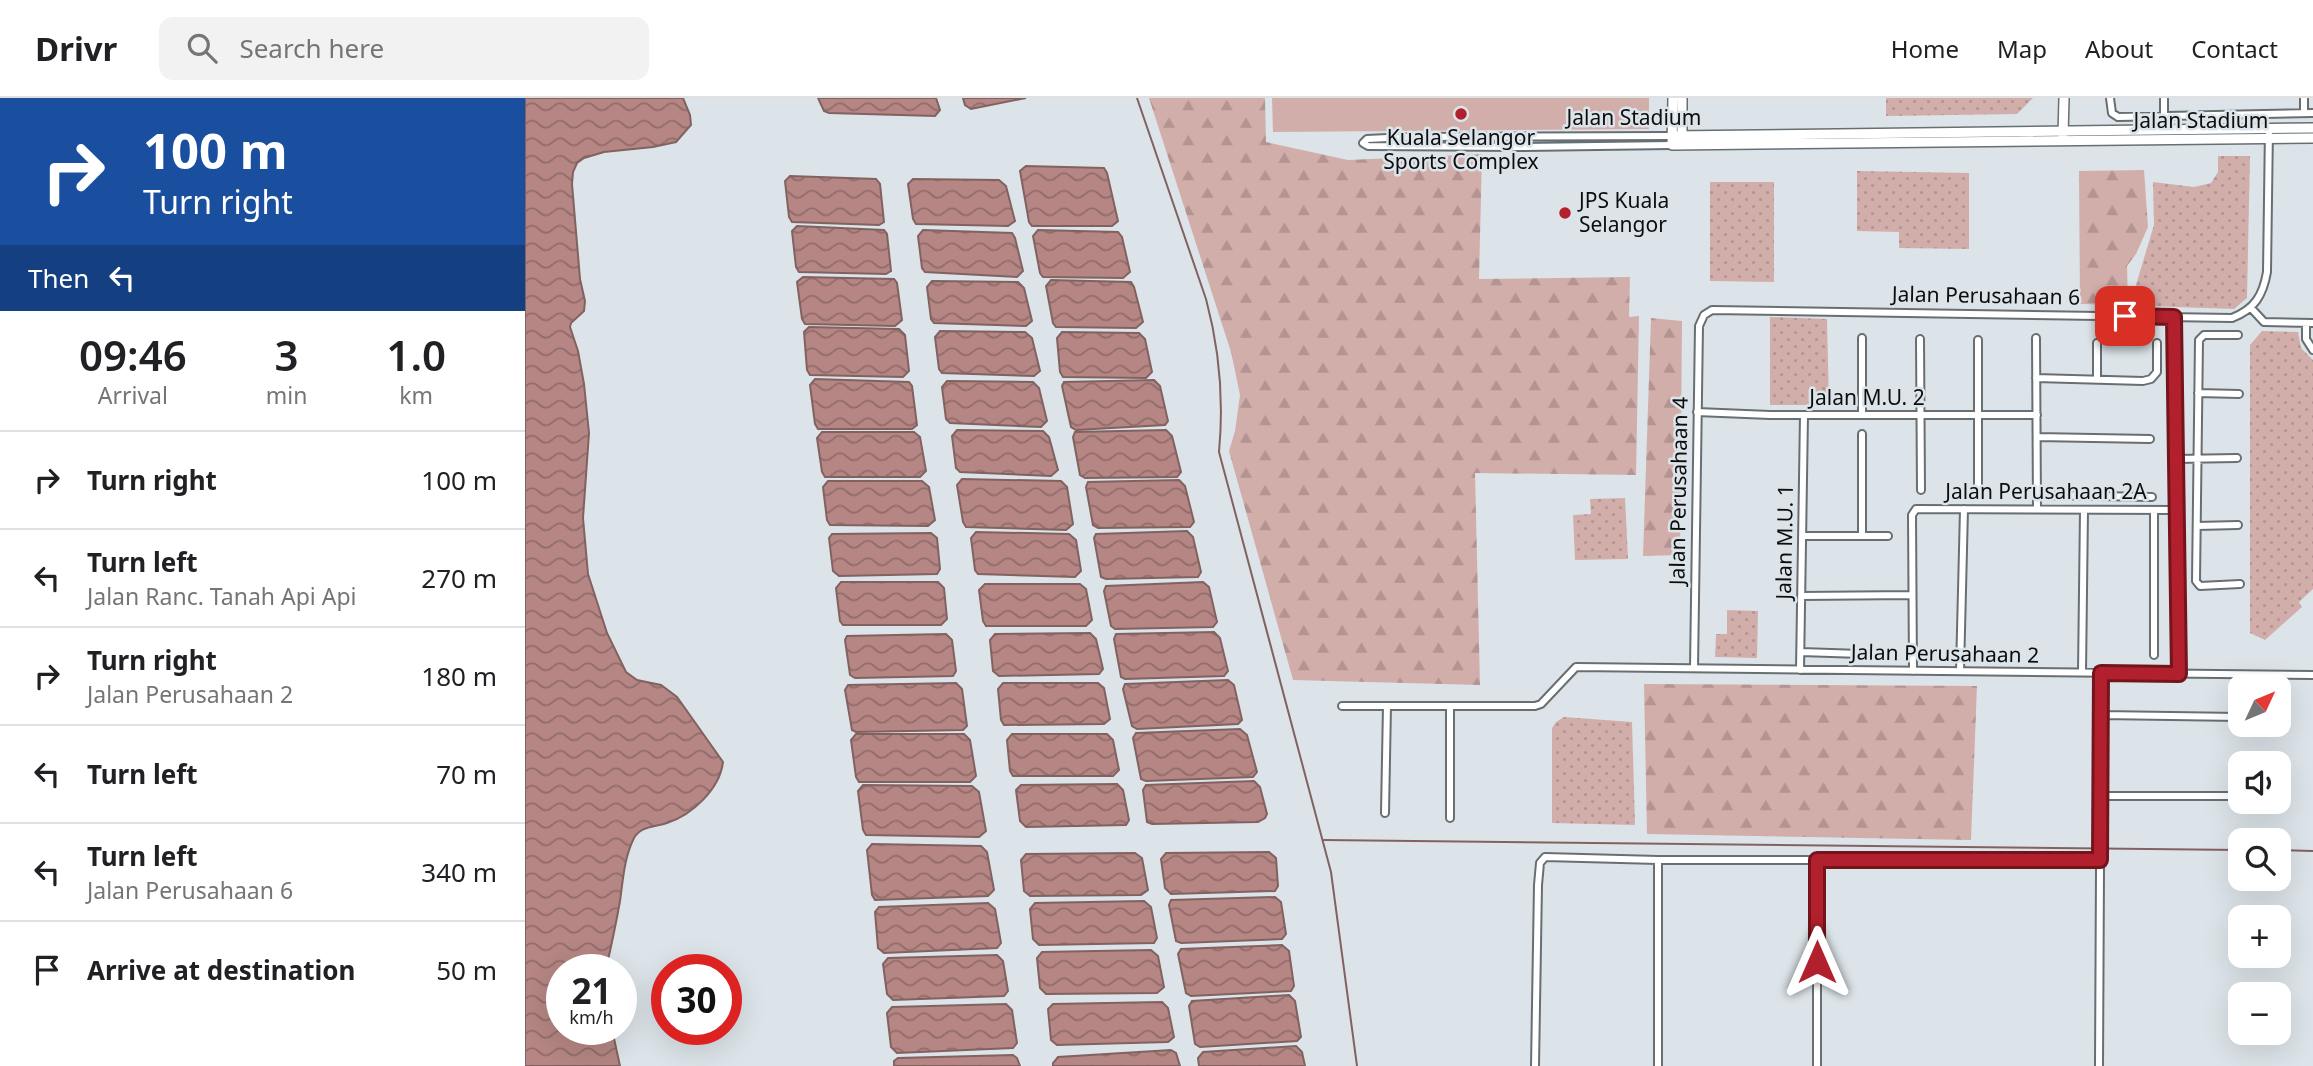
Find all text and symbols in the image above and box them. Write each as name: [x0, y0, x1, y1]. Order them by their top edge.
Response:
search box: [159, 17, 649, 80]
text: Drivr: [35, 26, 117, 71]
icon: search: [183, 29, 221, 67]
text: Search here: [239, 30, 384, 66]
text: Home: [1891, 32, 1959, 65]
text: Map: [1997, 32, 2047, 65]
text: About: [2085, 32, 2153, 65]
text: Contact: [2191, 32, 2278, 65]
street label: Jalan Stadium: [1565, 103, 1702, 131]
marker: Kuala Selangor Sports Complex: [1453, 106, 1469, 122]
street label: Jalan Stadium: [2132, 106, 2269, 134]
text: 100 m: [143, 117, 288, 183]
place label: Kuala Selangor Sports Complex: [1383, 123, 1539, 175]
icon: right: [28, 126, 119, 217]
text: Turn right: [143, 180, 293, 223]
place label: JPS Kuala Selangor: [1577, 186, 1669, 238]
marker: JPS Kuala Selangor: [1557, 205, 1573, 221]
icon: left: [103, 259, 141, 297]
text: Then: [28, 260, 89, 296]
street label: Jalan Perusahaan 6: [1890, 279, 2080, 311]
pin: [2095, 286, 2155, 346]
icon: arrive: [2106, 297, 2144, 335]
text: 09:46: [79, 326, 187, 383]
text: 3: [275, 326, 299, 383]
text: 1.0: [386, 326, 446, 383]
text: Arrival: [98, 379, 168, 411]
text: min: [266, 379, 307, 411]
text: km: [399, 379, 433, 411]
street label: Jalan M.U. 2: [1807, 383, 1925, 411]
street label: Jalan Perusahaan 4: [1662, 397, 1694, 587]
icon: right: [28, 461, 66, 499]
text: Turn right: [87, 462, 217, 498]
text: 100 m: [421, 462, 497, 498]
street label: Jalan Perusahaan 2A: [1943, 477, 2147, 505]
street label: Jalan M.U. 1: [1769, 484, 1799, 602]
text: Turn left: [87, 544, 198, 580]
icon: left: [28, 559, 66, 597]
text: 270 m: [421, 560, 497, 596]
text: Jalan Ranc. Tanah Api Api: [87, 580, 357, 612]
street label: Jalan Perusahaan 2: [1849, 637, 2039, 669]
text: Turn right: [87, 642, 217, 678]
icon: right: [28, 657, 66, 695]
text: 180 m: [421, 658, 497, 694]
north arrow: [2228, 674, 2291, 737]
map controls: [2228, 674, 2291, 1045]
text: Jalan Perusahaan 2: [87, 678, 293, 710]
button: sound: [2228, 751, 2291, 814]
icon: left: [28, 755, 66, 793]
text: Turn left: [87, 756, 198, 792]
text: 70 m: [436, 756, 497, 792]
button: search: [2228, 828, 2291, 891]
text: Turn left: [87, 838, 198, 874]
icon: left: [28, 853, 66, 891]
text: 340 m: [421, 854, 497, 890]
text: Jalan Perusahaan 6: [87, 874, 293, 906]
button: +: [2228, 905, 2291, 968]
position arrow: [1780, 925, 1854, 999]
icon: arrive: [28, 951, 66, 989]
text: Arrive at destination: [87, 952, 356, 988]
text: 50 m: [436, 952, 497, 988]
speed limit sign: 30: [651, 954, 742, 1045]
text: 21: [571, 967, 612, 1014]
button: −: [2228, 982, 2291, 1045]
text: km/h: [569, 1005, 614, 1029]

